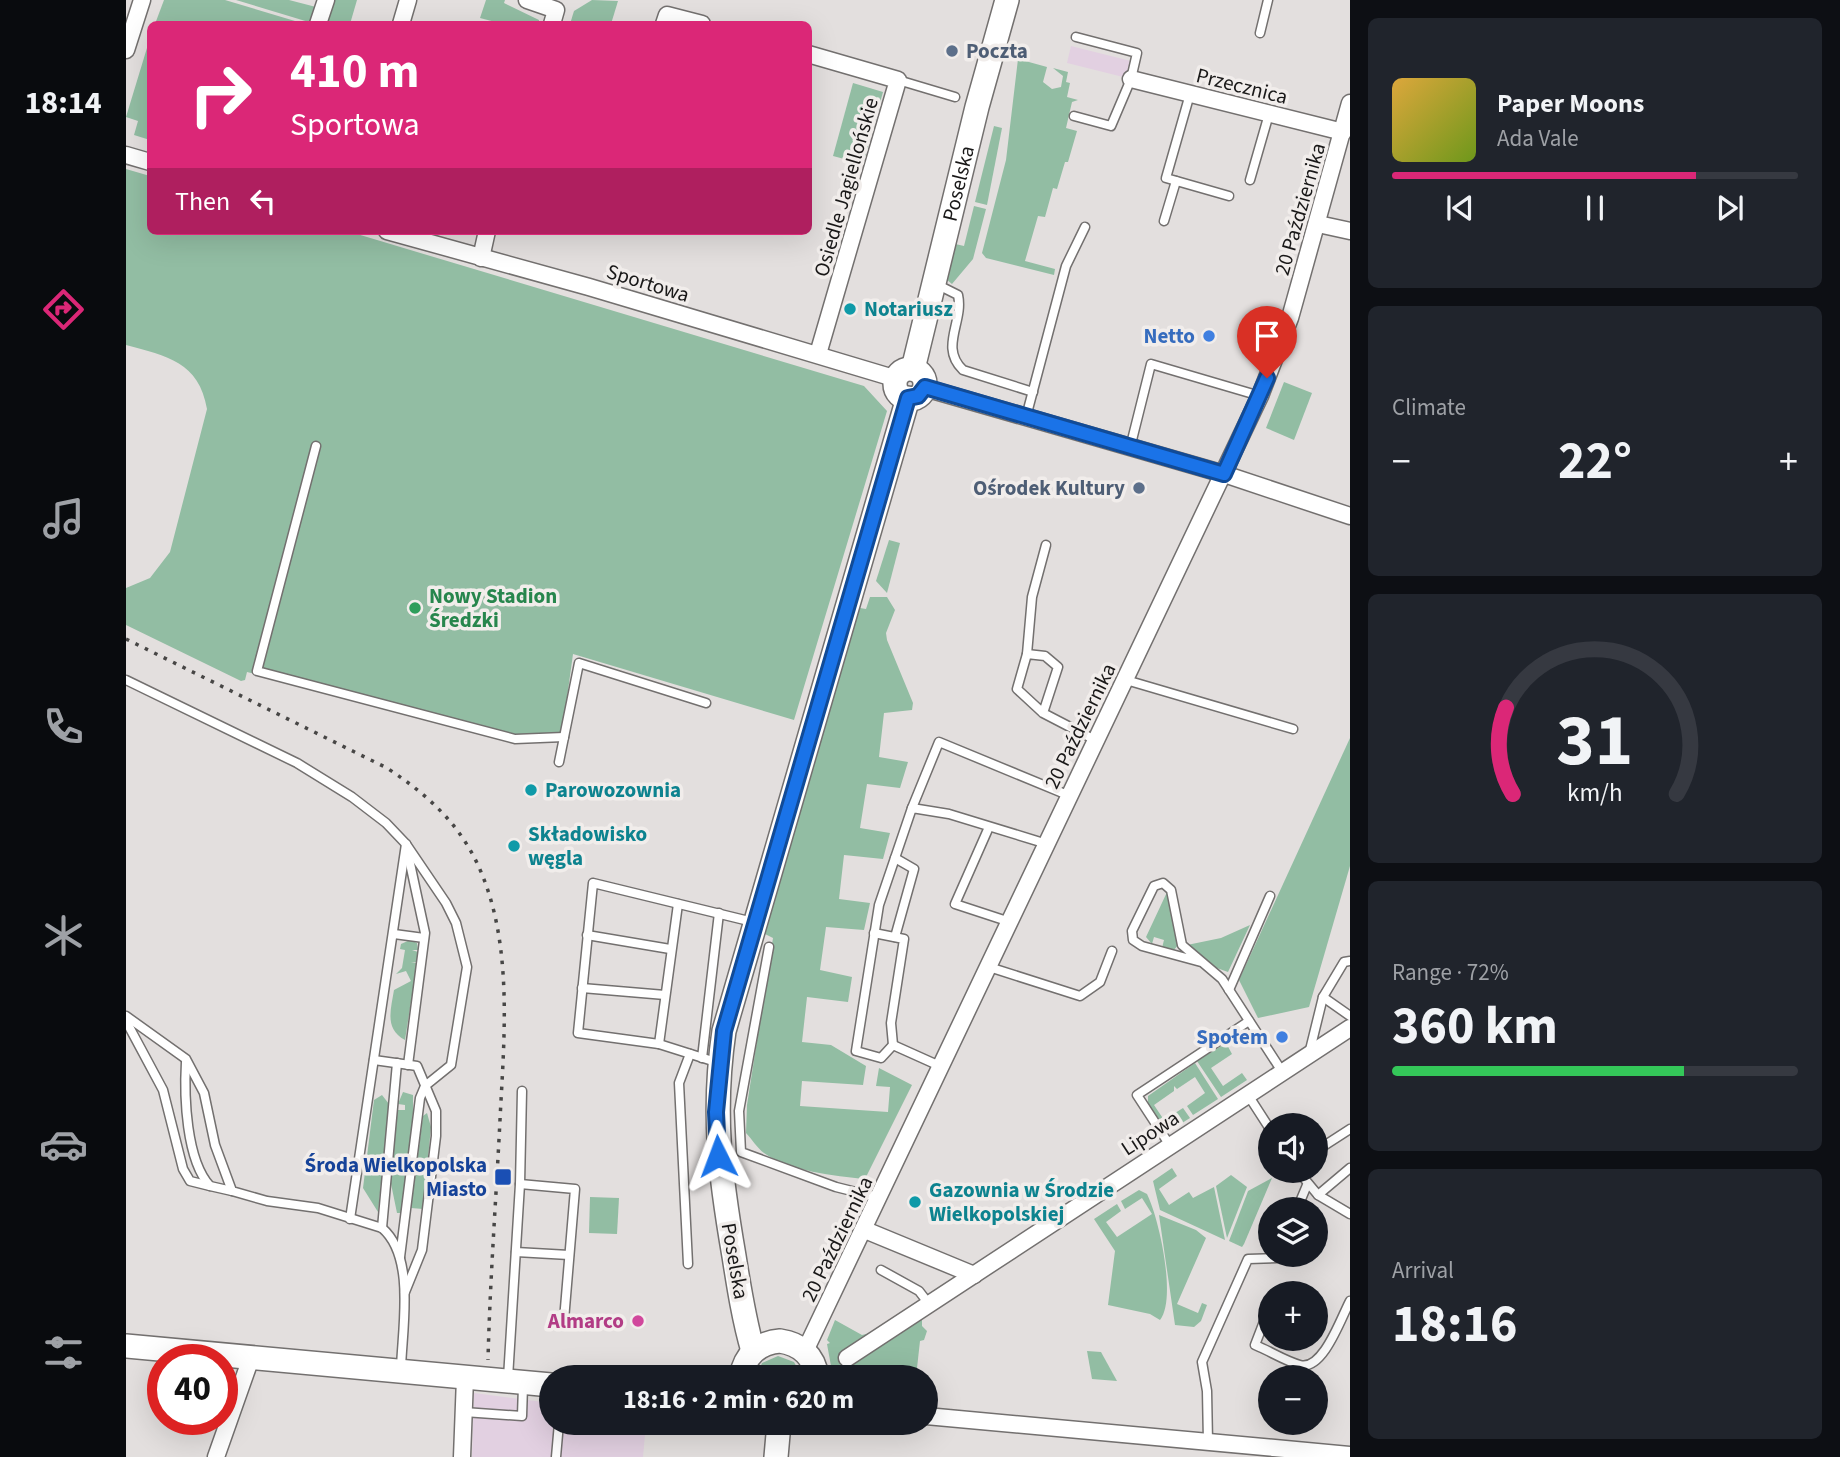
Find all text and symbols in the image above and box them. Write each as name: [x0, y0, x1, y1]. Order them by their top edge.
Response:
place label: Poczta: [966, 36, 1028, 66]
text: 410 m: [290, 37, 419, 107]
marker: Poczta: [944, 43, 960, 59]
icon: right: [175, 49, 266, 140]
street label: Przecznica: [1193, 60, 1291, 112]
text: 18:14: [24, 80, 102, 126]
text: Paper Moons: [1497, 85, 1644, 122]
street label: Osiedle Jagiellońskie: [806, 94, 886, 280]
text: Sportowa: [290, 102, 420, 148]
text: Ada Vale: [1497, 122, 1579, 155]
street label: 20 Października: [1267, 139, 1333, 279]
street label: Poselska: [935, 143, 982, 224]
icon: left: [244, 182, 282, 220]
text: Then: [175, 183, 230, 220]
icon: previous: [1441, 189, 1479, 227]
icon: pause: [1576, 189, 1614, 227]
icon: next: [1711, 189, 1749, 227]
street label: Sportowa: [603, 256, 693, 310]
icon: directions: [39, 285, 88, 334]
place label: Notariusz: [864, 294, 953, 324]
marker: Notariusz: [842, 301, 858, 317]
pin: [1237, 306, 1297, 378]
icon: arrive: [1248, 317, 1286, 355]
place label: Netto: [1143, 321, 1195, 351]
marker: Netto: [1201, 328, 1217, 344]
text: Climate: [1392, 391, 1466, 424]
text: 22°: [1558, 425, 1632, 499]
text: −: [1392, 435, 1411, 489]
text: +: [1779, 435, 1798, 489]
place label: Ośrodek Kultury: [973, 473, 1125, 503]
marker: Ośrodek Kultury: [1131, 480, 1147, 496]
icon: music: [39, 494, 88, 543]
place label: Nowy Stadion Średzki: [429, 581, 557, 635]
marker: Nowy Stadion Średzki: [407, 600, 423, 616]
street label: 20 Października: [1037, 658, 1123, 794]
text: 31: [1557, 690, 1633, 794]
icon: phone: [39, 702, 88, 751]
place label: Parowozownia: [545, 775, 681, 805]
text: km/h: [1567, 775, 1623, 811]
marker: Parowozownia: [523, 782, 539, 798]
place label: Składowisko węgla: [528, 819, 647, 873]
marker: Składowisko węgla: [506, 838, 522, 854]
icon: climate: [39, 911, 88, 960]
text: Range · 72%: [1392, 956, 1509, 989]
text: 360 km: [1392, 990, 1558, 1064]
place label: Społem: [1196, 1022, 1268, 1052]
marker: Społem: [1274, 1029, 1290, 1045]
street label: Lipowa: [1115, 1103, 1185, 1163]
map controls: [1258, 1113, 1328, 1435]
button: sound: [1258, 1113, 1328, 1183]
position arrow: [681, 1119, 755, 1193]
icon: car: [39, 1120, 88, 1169]
place label: Środa Wielkopolska Miasto: [305, 1150, 487, 1204]
marker: Środa Wielkopolska Miasto: [493, 1167, 513, 1187]
street label: 20 Października: [794, 1171, 880, 1307]
place label: Gazownia w Środzie Wielkopolskiej: [929, 1175, 1114, 1229]
marker: Gazownia w Środzie Wielkopolskiej: [907, 1194, 923, 1210]
button: layers: [1258, 1197, 1328, 1267]
street label: Poselska: [714, 1221, 756, 1301]
text: Arrival: [1392, 1254, 1454, 1287]
button: +: [1258, 1281, 1328, 1351]
text: 18:16: [1392, 1288, 1517, 1362]
place label: Almarco: [547, 1306, 624, 1336]
marker: Almarco: [630, 1313, 646, 1329]
icon: filters: [39, 1328, 88, 1377]
speed limit sign: 40: [147, 1344, 238, 1435]
button: −: [1258, 1365, 1328, 1435]
text: 18:16 · 2 min · 620 m: [623, 1381, 854, 1418]

